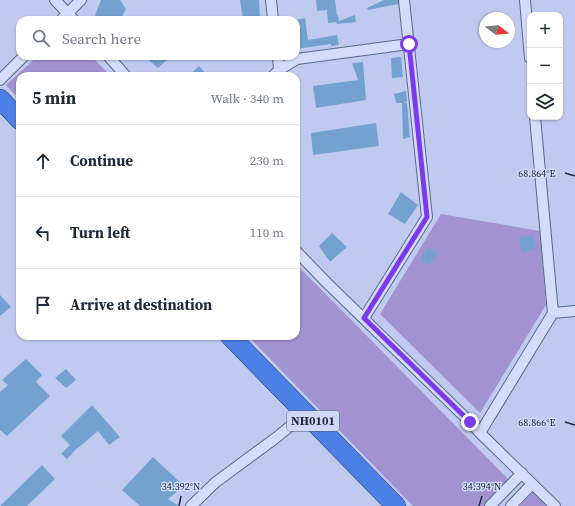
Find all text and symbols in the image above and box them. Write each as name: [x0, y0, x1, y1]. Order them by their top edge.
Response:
north arrow: [479, 12, 515, 48]
map controls: [527, 12, 563, 120]
button: +: [527, 12, 563, 48]
search box: [16, 16, 300, 60]
icon: search: [30, 27, 52, 49]
text: Search here: [62, 28, 141, 49]
route start: [400, 35, 418, 53]
button: −: [527, 48, 563, 84]
button: layers: [527, 84, 563, 120]
text: 5 min: [32, 86, 76, 110]
text: Walk · 340 m: [211, 90, 284, 107]
icon: ahead: [32, 150, 54, 172]
text: Continue: [70, 150, 133, 171]
text: 230 m: [250, 152, 284, 169]
text: 68.864°E: [518, 167, 556, 180]
icon: left: [32, 222, 54, 244]
text: Turn left: [70, 222, 130, 243]
text: 110 m: [250, 224, 284, 241]
icon: arrive: [32, 294, 54, 316]
text: Arrive at destination: [70, 294, 212, 315]
road number: NH0101: [287, 411, 339, 431]
route end: [461, 413, 479, 431]
text: 68.866°E: [518, 416, 556, 429]
text: 34.392°N: [162, 480, 200, 493]
text: 34.394°N: [463, 480, 501, 493]

